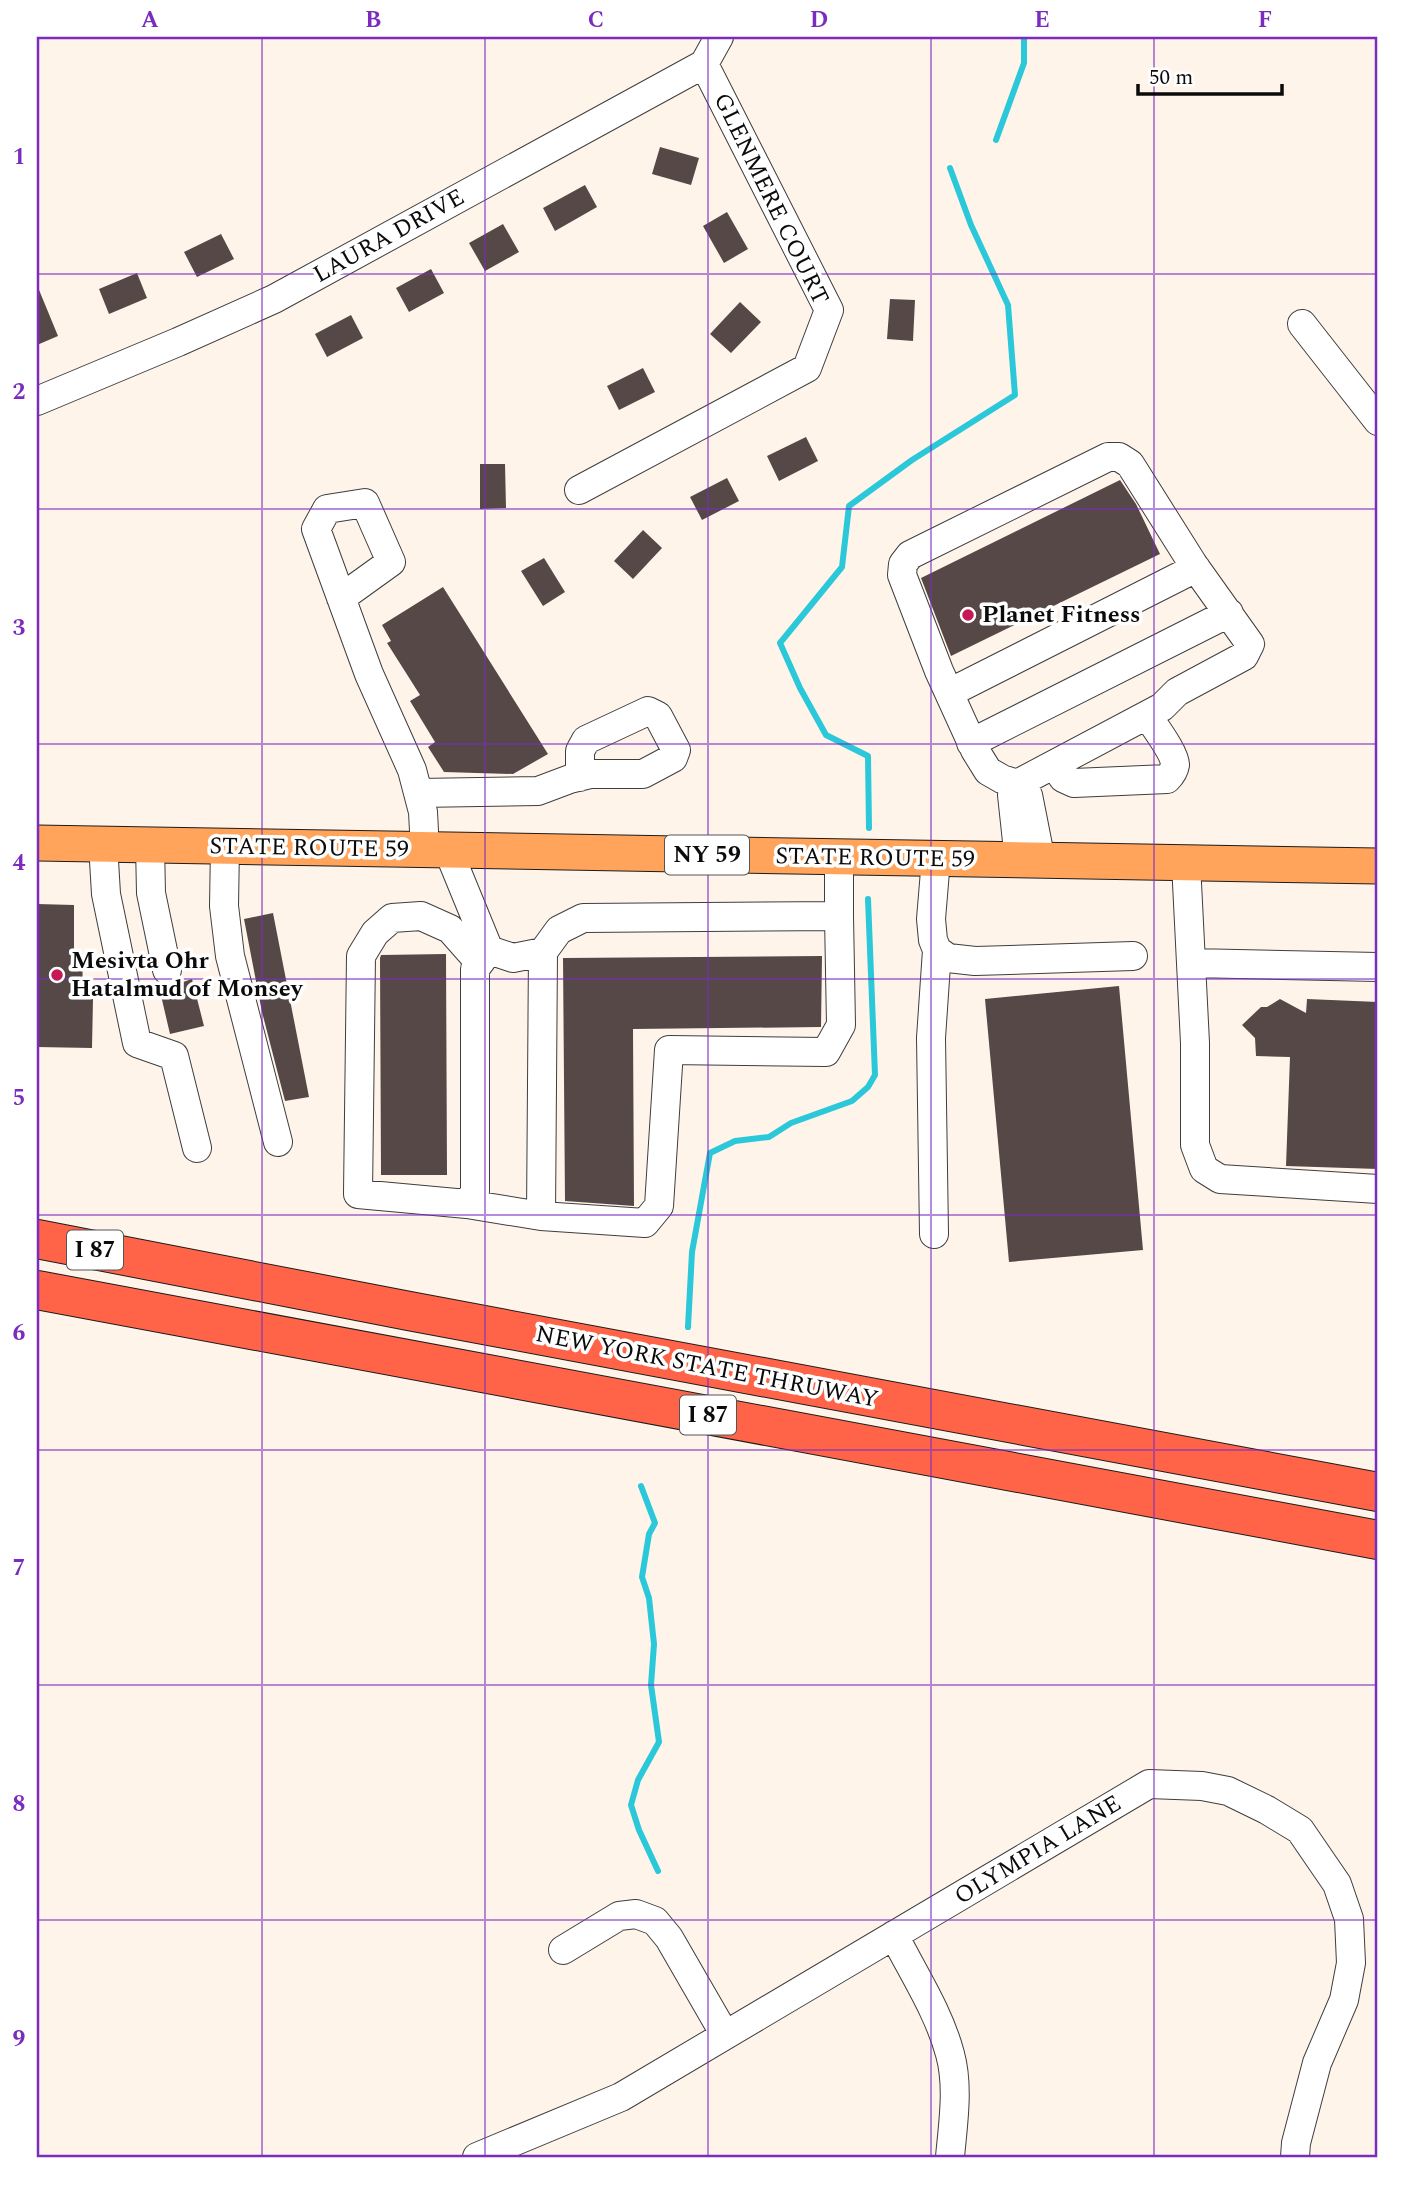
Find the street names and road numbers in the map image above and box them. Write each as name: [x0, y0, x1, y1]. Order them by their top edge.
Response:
street label: GLENMERE COURT: [704, 87, 838, 311]
street label: LAURA DRIVE: [307, 179, 471, 293]
street label: STATE ROUTE 59: [209, 828, 409, 868]
road number: NY 59: [665, 835, 749, 874]
street label: STATE ROUTE 59: [775, 838, 975, 878]
road number: I 87: [67, 1231, 123, 1270]
street label: NEW YORK STATE THRUWAY: [533, 1316, 881, 1418]
road number: I 87: [680, 1396, 736, 1434]
street label: OLYMPIA LANE: [948, 1786, 1128, 1914]

